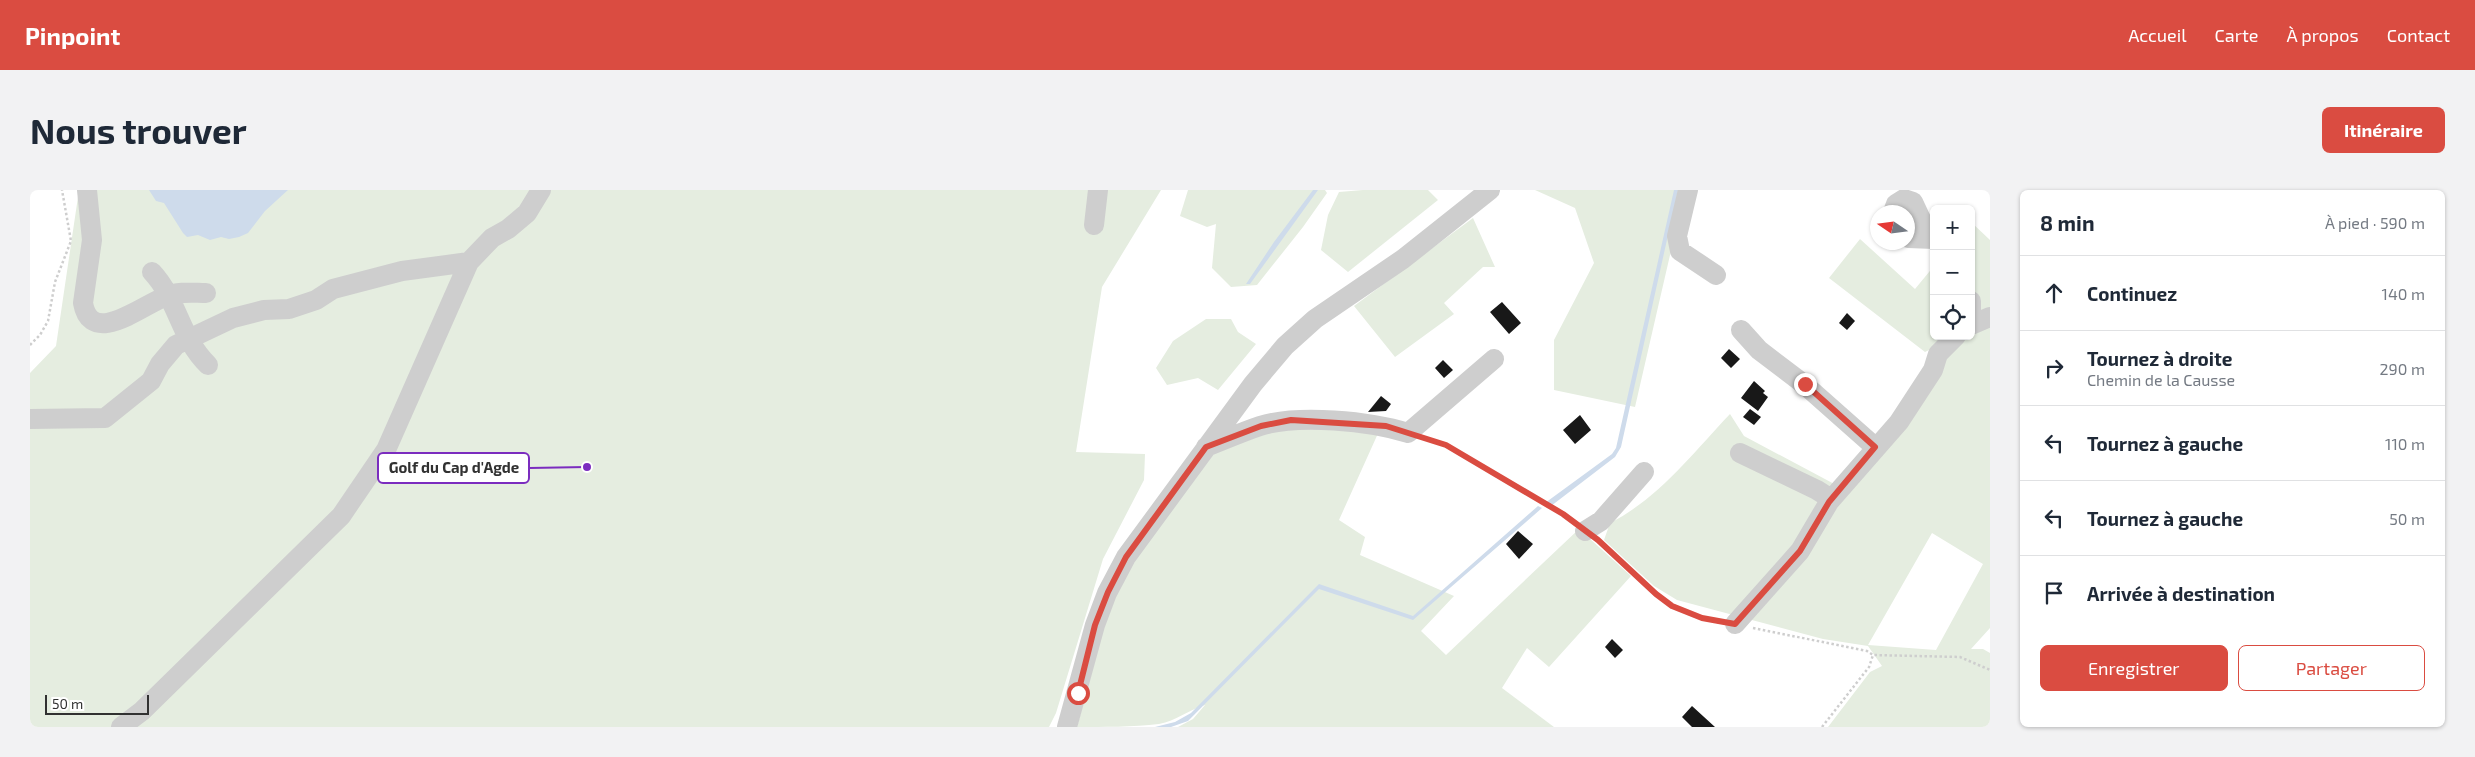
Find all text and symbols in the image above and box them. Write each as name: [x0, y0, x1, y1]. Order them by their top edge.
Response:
text: Pinpoint: [25, 21, 120, 50]
text: Accueil: [2128, 24, 2187, 46]
text: Carte: [2215, 24, 2258, 46]
text: À propos: [2286, 24, 2359, 46]
text: Contact: [2387, 24, 2450, 46]
button: Itinéraire: [2322, 107, 2445, 153]
text: Nous trouver: [30, 109, 247, 151]
north arrow: [1870, 205, 1915, 250]
map controls: [1930, 205, 1975, 340]
button: +: [1930, 205, 1975, 250]
text: 8 min: [2040, 210, 2095, 235]
text: À pied · 590 m: [2325, 213, 2425, 232]
button: −: [1930, 250, 1975, 295]
icon: ahead: [2040, 279, 2068, 307]
text: Continuez: [2087, 282, 2177, 305]
text: 140 m: [2382, 284, 2425, 303]
button: locate: [1930, 295, 1975, 340]
text: Tournez à droite: [2087, 347, 2233, 370]
icon: right: [2040, 354, 2068, 382]
text: 290 m: [2380, 359, 2425, 378]
text: Chemin de la Causse: [2087, 370, 2235, 389]
route end: [1794, 373, 1817, 396]
icon: left: [2040, 429, 2068, 457]
text: Tournez à gauche: [2087, 432, 2243, 455]
text: 110 m: [2385, 434, 2425, 453]
callout: Golf du Cap d'Agde: [378, 453, 529, 483]
text: Golf du Cap d'Agde: [389, 458, 519, 476]
icon: left: [2040, 504, 2068, 532]
text: Tournez à gauche: [2087, 507, 2243, 530]
text: 50 m: [2389, 509, 2425, 528]
icon: arrive: [2040, 579, 2068, 607]
text: Arrivée à destination: [2087, 582, 2275, 605]
button: Enregistrer: [2040, 645, 2228, 691]
button: Partager: [2238, 645, 2425, 691]
route start: [1067, 682, 1090, 705]
scale bar: [45, 692, 149, 715]
text: 50 m: [52, 695, 83, 712]

